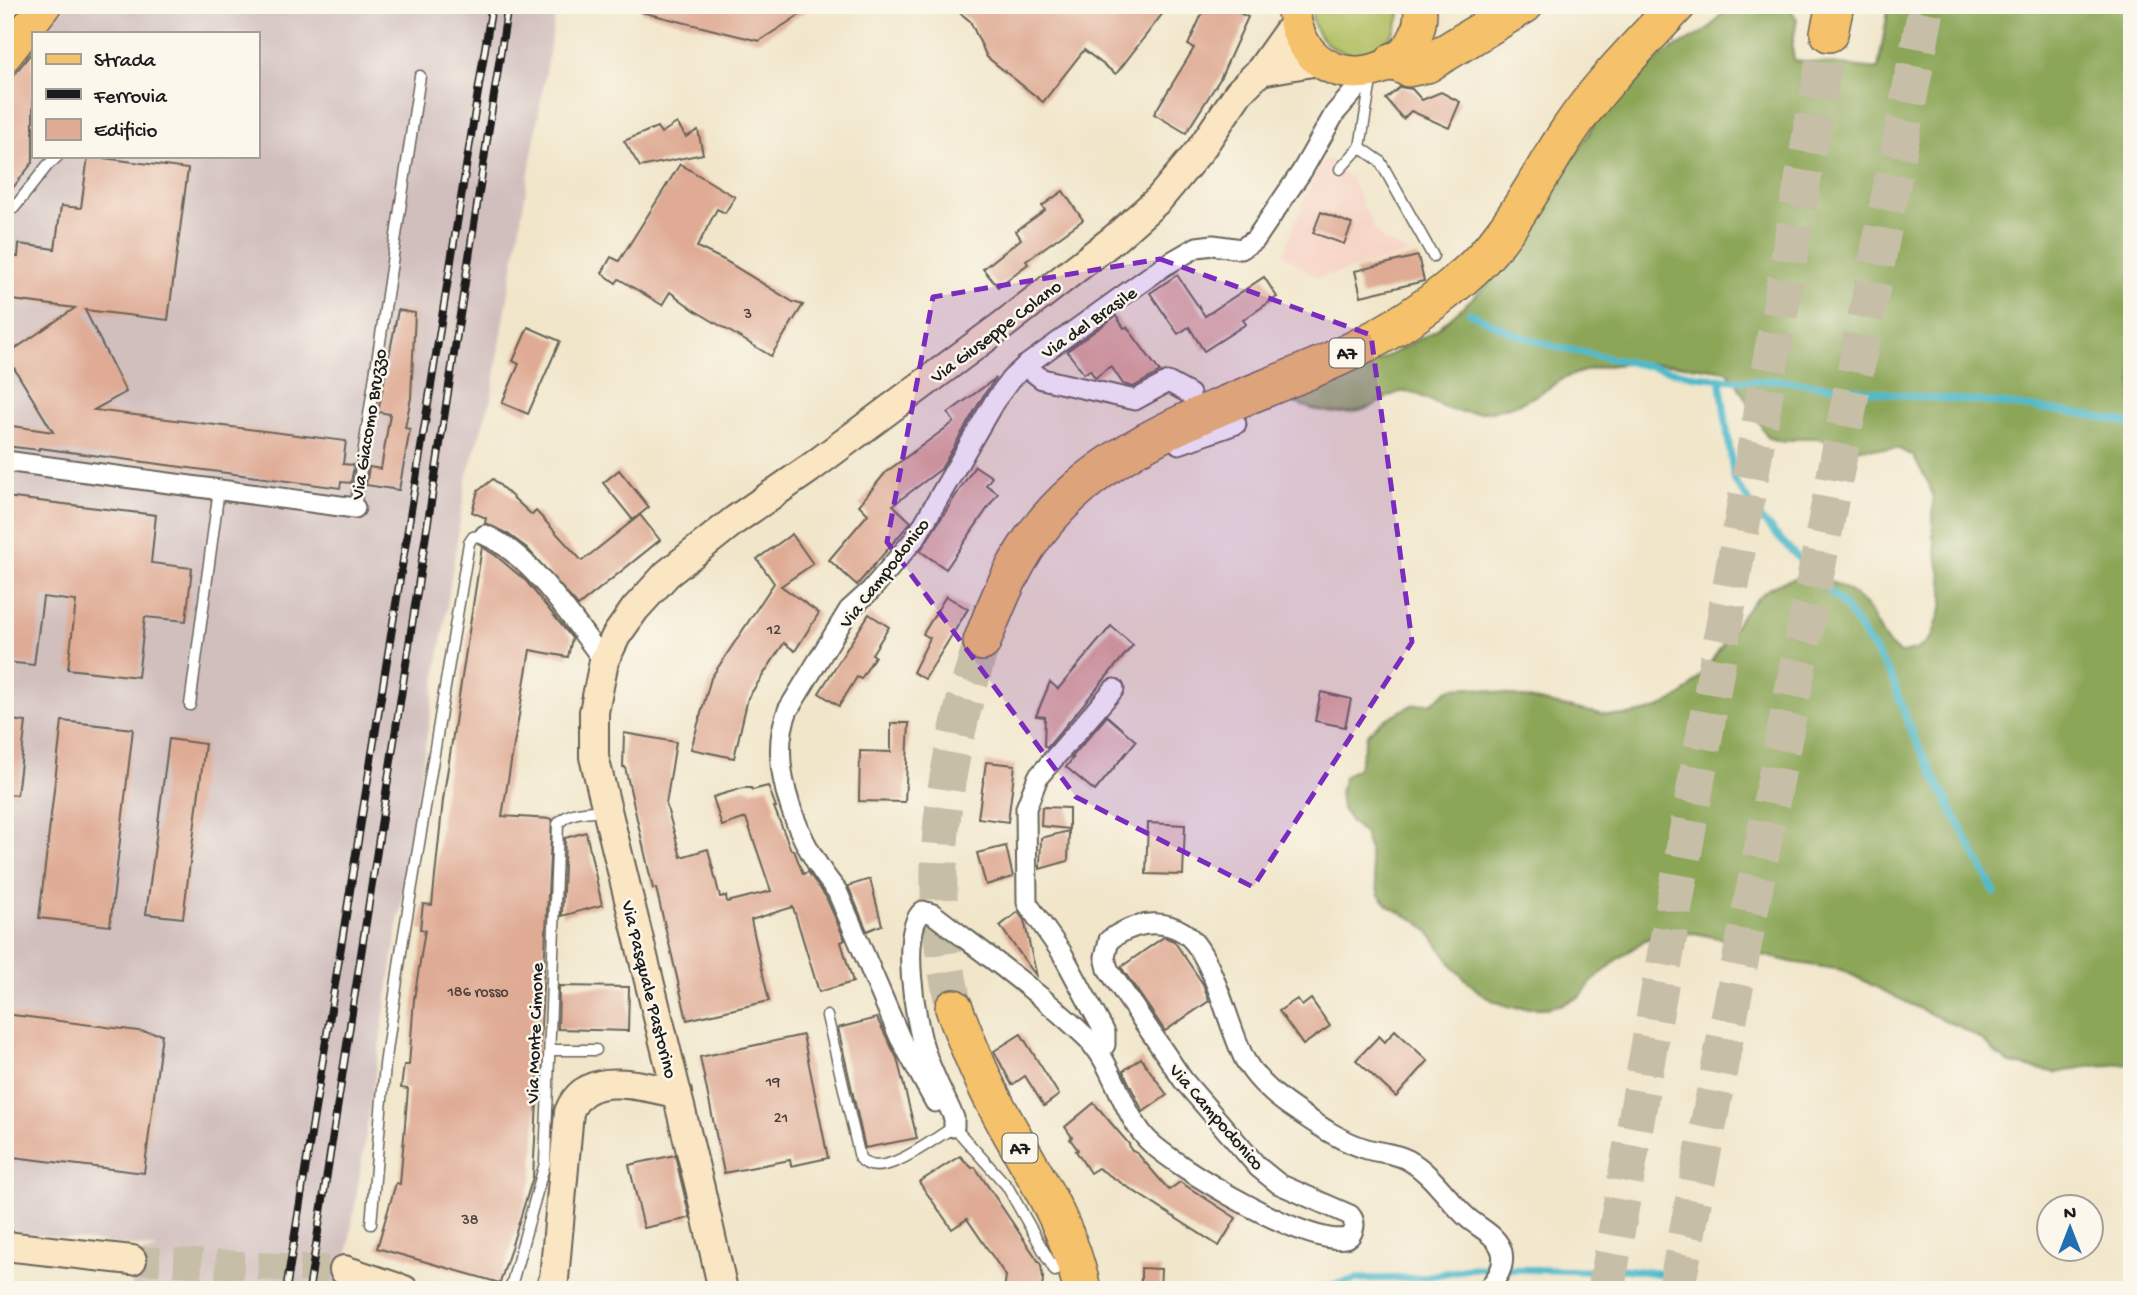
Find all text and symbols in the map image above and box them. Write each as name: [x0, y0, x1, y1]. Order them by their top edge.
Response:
legend: [32, 32, 259, 158]
text: Strada: [94, 50, 157, 75]
text: Ferrovia: [93, 86, 168, 111]
text: Edificio: [94, 120, 158, 145]
street label: Via Giuseppe Colano: [926, 276, 1067, 390]
street label: Via del Brasile: [1037, 282, 1142, 366]
house number: 3: [743, 306, 752, 325]
road number: A7: [1330, 338, 1364, 368]
street label: Via Giacomo Bruzzo: [347, 347, 394, 503]
street label: Via Campodonico: [835, 514, 936, 635]
house number: 12: [766, 622, 781, 641]
street label: Via Pasquale Pastorino: [614, 898, 681, 1081]
street label: Via Monte Cimone: [523, 962, 550, 1105]
house number: 186 rosso: [446, 984, 509, 1003]
street label: Via Campodonico: [1162, 1060, 1268, 1176]
house number: 19: [765, 1074, 780, 1093]
house number: 21: [774, 1110, 788, 1129]
road number: A7: [1002, 1134, 1038, 1162]
north arrow: [2036, 1194, 2106, 1264]
text: N: [2064, 1203, 2076, 1226]
house number: 38: [460, 1212, 479, 1231]

